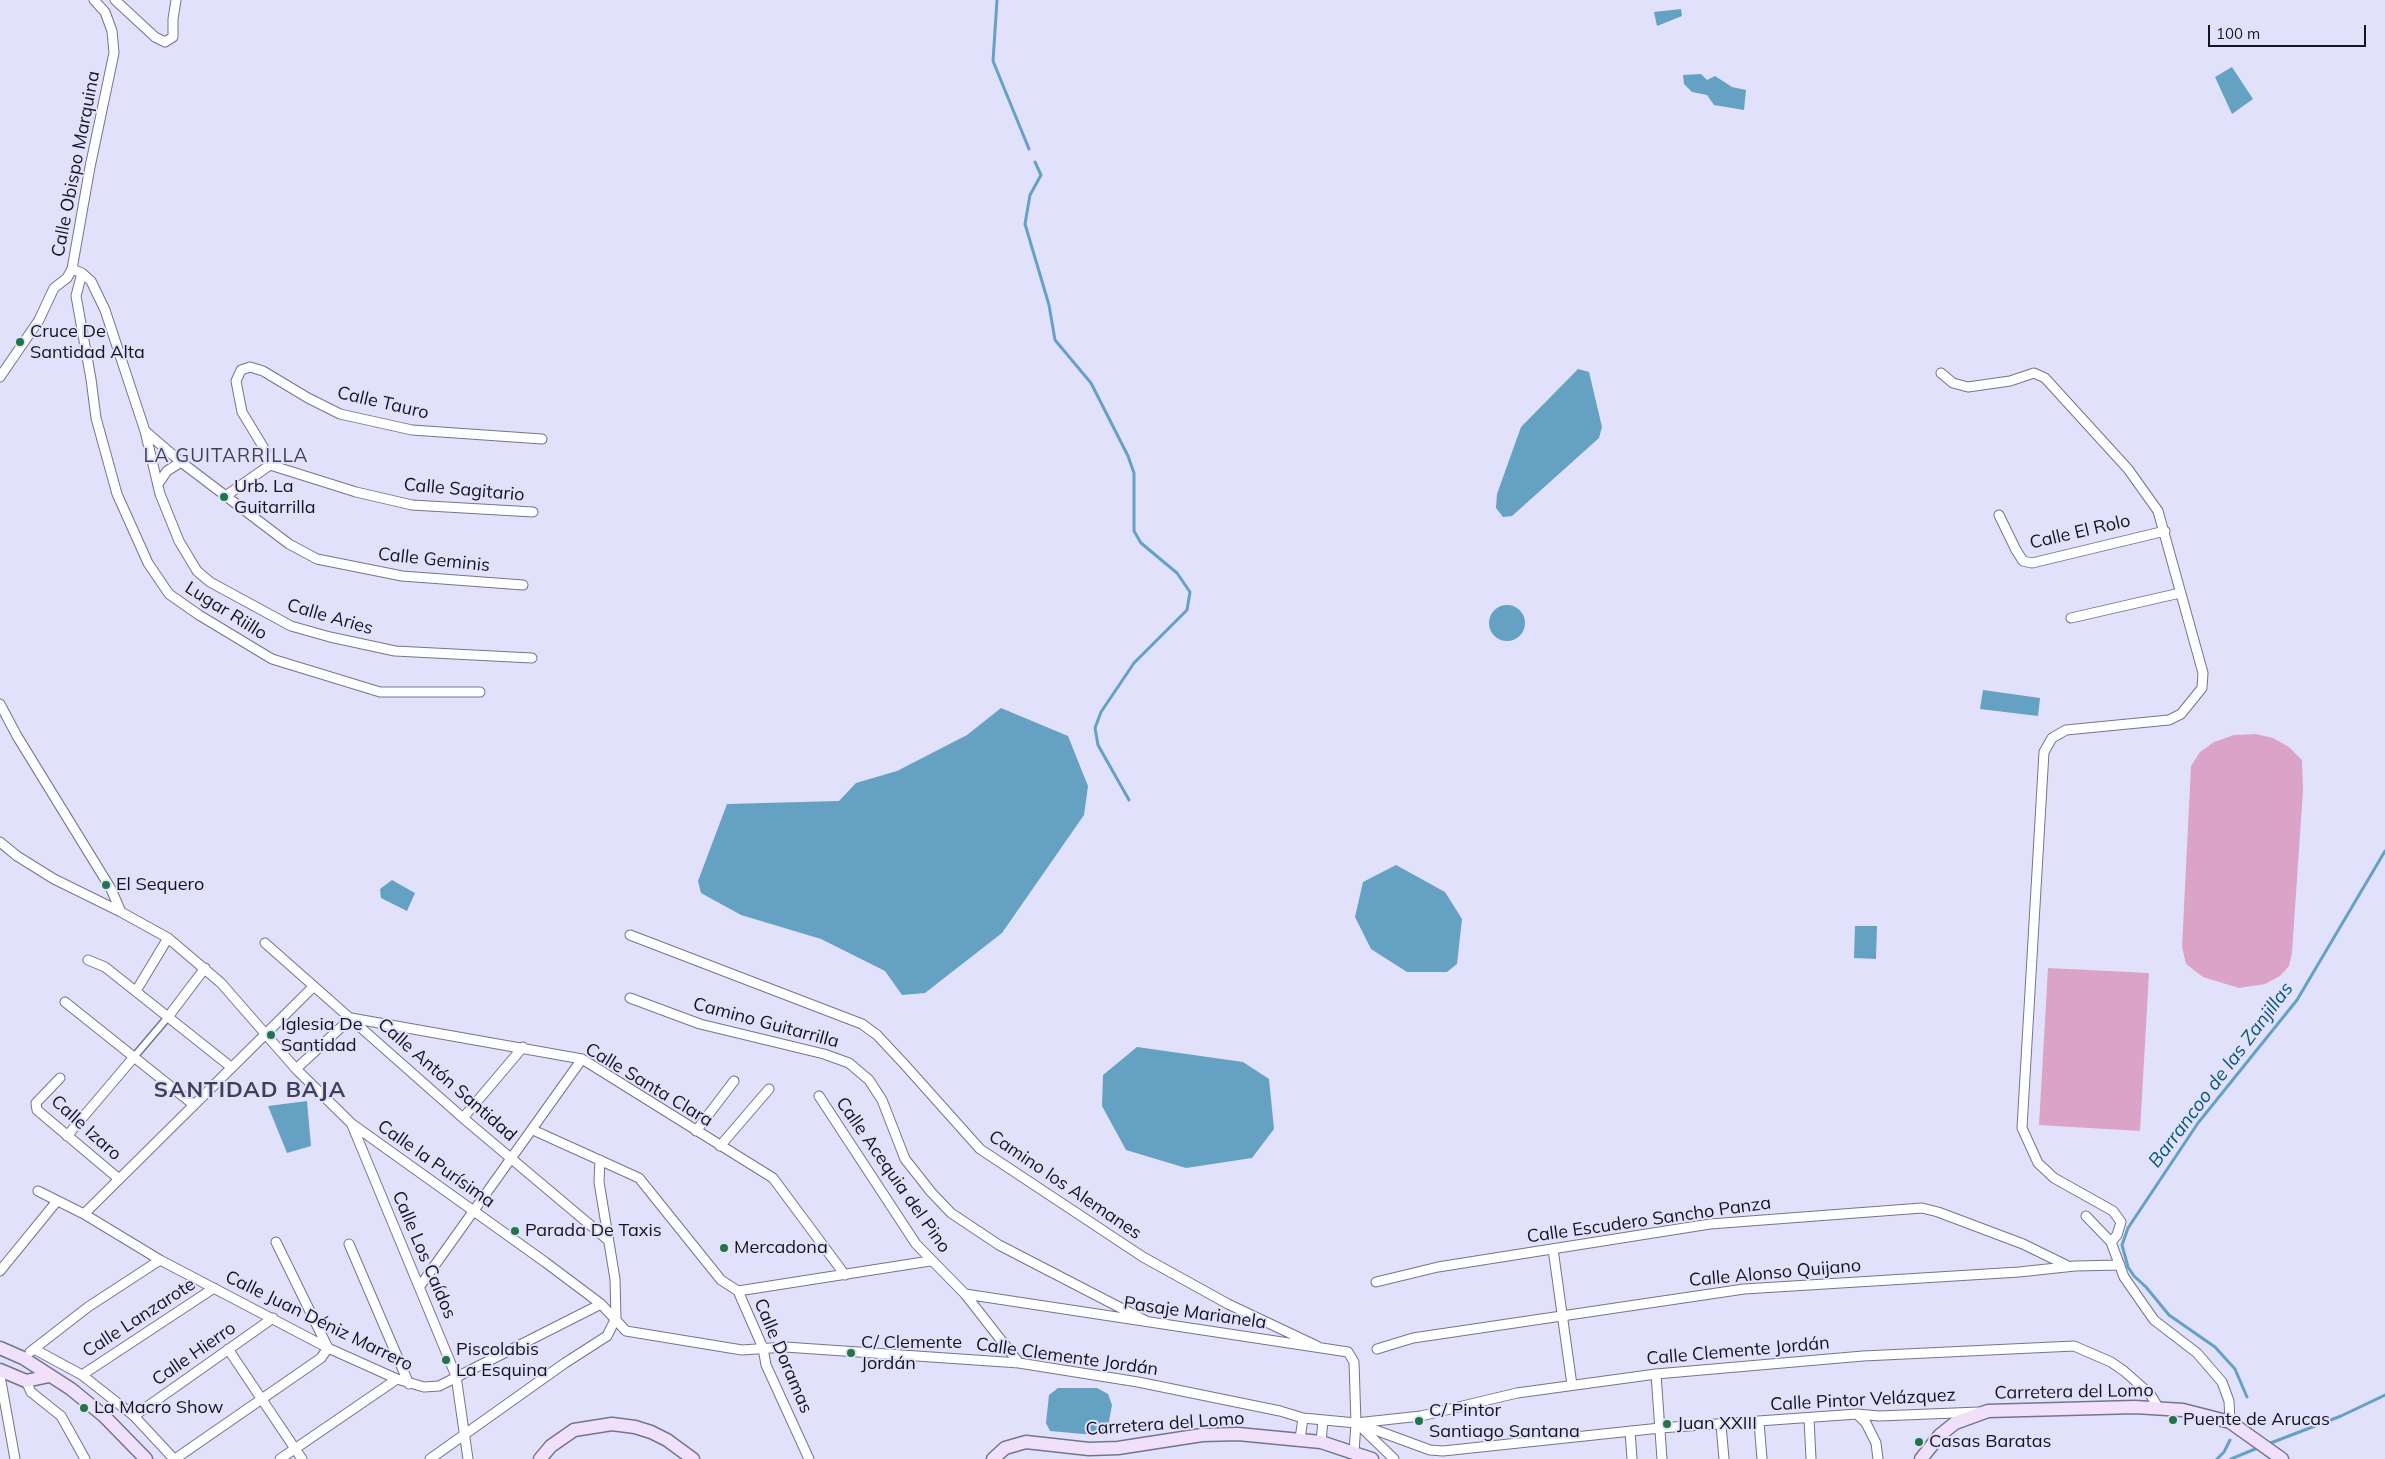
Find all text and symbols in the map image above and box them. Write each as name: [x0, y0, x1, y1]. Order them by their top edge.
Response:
scale bar: [2210, 15, 2368, 47]
text: 100 m: [2216, 24, 2260, 43]
street label: Calle Obispo Marquina: [47, 69, 105, 259]
place label: Cruce De Santidad Alta: [30, 321, 145, 364]
marker: Cruce De Santidad Alta: [14, 336, 26, 348]
street label: Calle Tauro: [335, 382, 431, 424]
district label: LA GUITARRILLA: [142, 445, 310, 467]
street label: Calle Sagitario: [403, 474, 525, 506]
place label: Urb. La Guitarrilla: [234, 476, 316, 518]
marker: Urb. La Guitarrilla: [218, 491, 230, 503]
street label: Calle El Rolo: [2028, 510, 2132, 554]
street label: Calle Geminis: [377, 543, 491, 577]
street label: Lugar Riillo: [181, 577, 271, 645]
street label: Calle Aries: [284, 594, 376, 640]
place label: El Sequero: [116, 874, 204, 896]
marker: El Sequero: [100, 879, 112, 891]
water label: Barrancoo de las Zanjillas: [2144, 978, 2298, 1172]
street label: Camino Guitarrilla: [691, 993, 841, 1053]
place label: Iglesia De Santidad: [281, 1014, 363, 1056]
street label: Calle Antón Santidad: [373, 1014, 521, 1146]
marker: Iglesia De Santidad: [265, 1029, 277, 1041]
street label: Calle Santa Clara: [581, 1038, 717, 1132]
district label: SANTIDAD BAJA: [152, 1077, 348, 1103]
street label: Calle Izaro: [46, 1091, 126, 1165]
street label: Calle Acequia del Pino: [831, 1093, 955, 1257]
street label: Calle la Purísima: [373, 1115, 499, 1213]
street label: Camino los Alemanes: [984, 1126, 1146, 1244]
street label: Calle Los Caídos: [387, 1188, 461, 1322]
street label: Calle Escudero Sancho Panza: [1526, 1192, 1772, 1248]
place label: Parada De Taxis: [525, 1220, 662, 1242]
marker: Parada De Taxis: [509, 1225, 521, 1237]
place label: Mercadona: [734, 1237, 828, 1259]
marker: Mercadona: [718, 1242, 730, 1254]
street label: Calle Alonso Quijano: [1688, 1255, 1862, 1291]
street label: Calle Juan Déniz Marrero: [222, 1266, 416, 1376]
street label: Calle Lanzarote: [79, 1274, 199, 1362]
street label: Pasaje Marianela: [1122, 1292, 1268, 1334]
street label: Calle Doramas: [749, 1295, 817, 1417]
street label: Calle Hierro: [148, 1317, 240, 1391]
place label: C/ Clemente Jordán: [861, 1332, 962, 1375]
street label: Calle Clemente Jordán: [1645, 1332, 1831, 1370]
street label: Calle Clemente Jordán: [974, 1334, 1160, 1380]
place label: Piscolabis La Esquina: [456, 1339, 548, 1382]
marker: C/ Clemente Jordán: [845, 1347, 857, 1359]
marker: Piscolabis La Esquina: [440, 1354, 452, 1366]
street label: Carretera del Lomo: [1994, 1380, 2154, 1404]
street label: Calle Pintor Velázquez: [1770, 1384, 1956, 1416]
place label: La Macro Show: [94, 1397, 223, 1419]
place label: C/ Pintor Santiago Santana: [1429, 1400, 1580, 1442]
marker: La Macro Show: [78, 1402, 90, 1414]
street label: Carretera del Lomo: [1085, 1408, 1245, 1440]
place label: Puente de Arucas: [2183, 1409, 2330, 1431]
place label: Juan XXIII: [1677, 1413, 1757, 1435]
marker: Puente de Arucas: [2167, 1414, 2179, 1426]
marker: C/ Pintor Santiago Santana: [1413, 1415, 1425, 1427]
marker: Juan XXIII: [1661, 1418, 1673, 1430]
place label: Casas Baratas: [1929, 1431, 2051, 1453]
marker: Casas Baratas: [1913, 1436, 1925, 1448]

